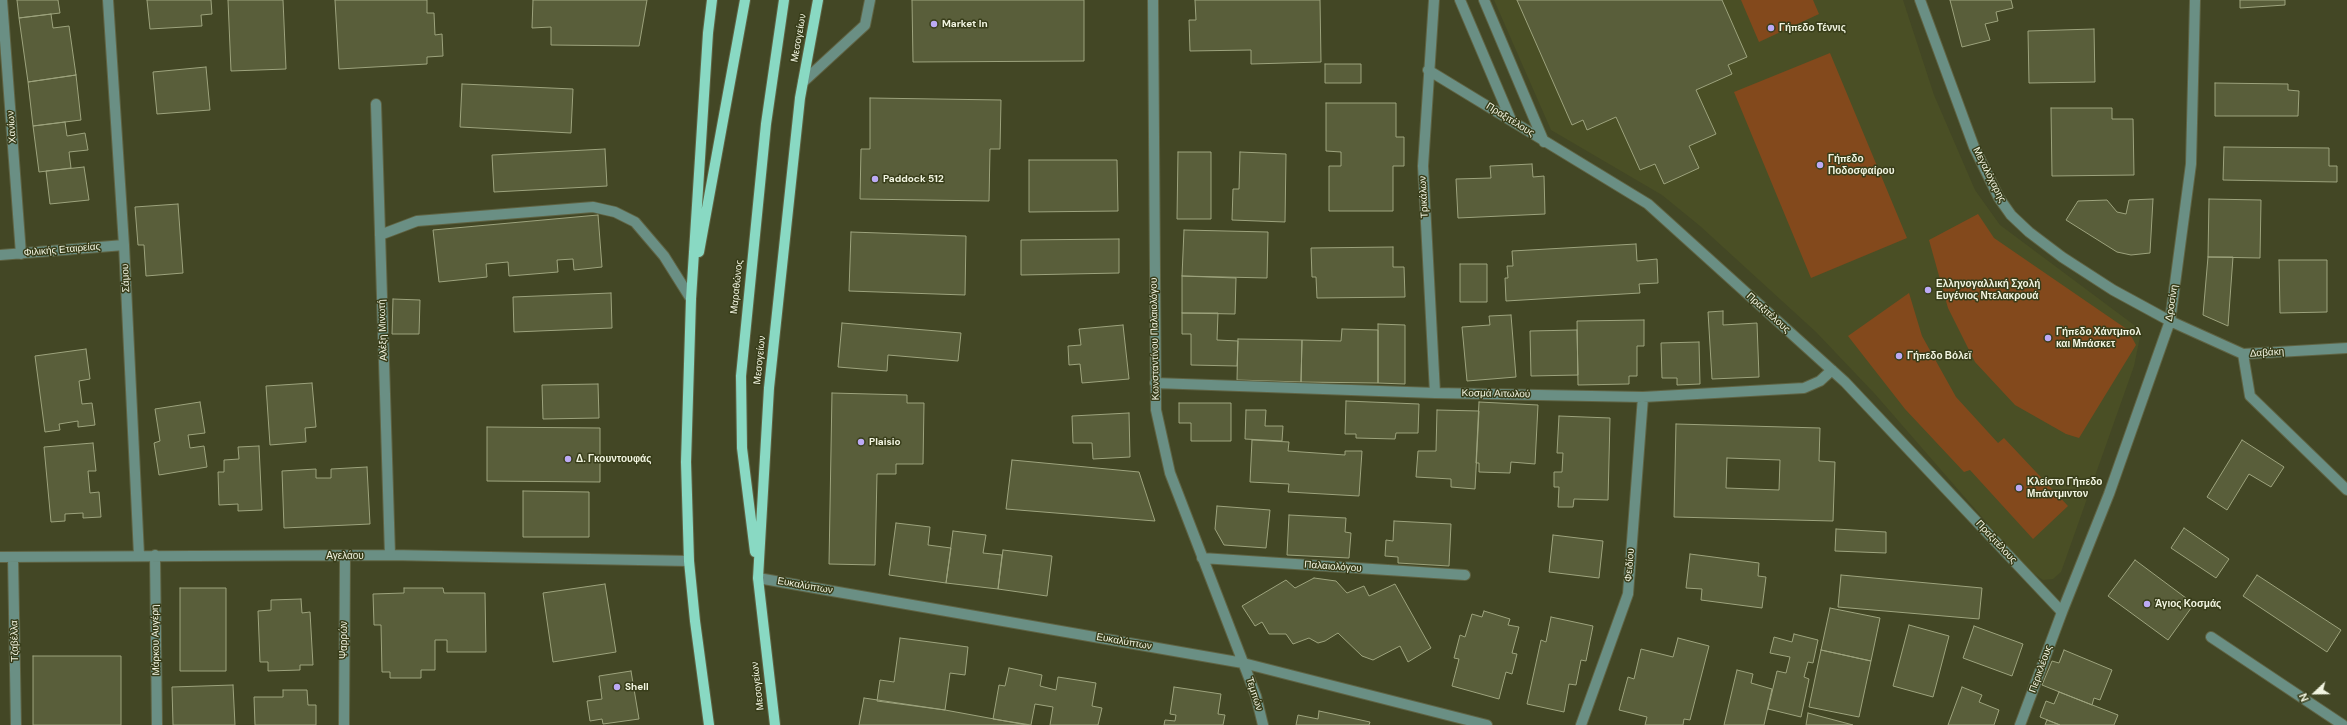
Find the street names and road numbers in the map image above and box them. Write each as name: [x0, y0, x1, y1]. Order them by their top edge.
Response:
street label: Μεσογείων: [789, 13, 809, 63]
street label: Πραξιτέλους: [1484, 100, 1536, 140]
street label: Χανίων: [5, 110, 19, 144]
street label: Μεγαλόχαρης: [1970, 145, 2008, 205]
street label: Τρικάλων: [1417, 176, 1431, 218]
street label: Φιλικής Εταιρείας: [23, 241, 101, 259]
street label: Μαραθώνος: [728, 259, 746, 315]
street label: Σάμου: [119, 263, 133, 293]
street label: Κωνσταντίνου Παλαιολόγου: [1148, 278, 1162, 400]
street label: Δροσίνη: [2163, 284, 2181, 322]
street label: Πραξιτέλους: [1744, 290, 1792, 336]
street label: Αλέξη Μινωτή: [376, 299, 390, 361]
street label: Μεσογείων: [751, 335, 769, 385]
street label: Δαβάκη: [2249, 346, 2285, 360]
street label: Κοσμά Αιτωλού: [1462, 387, 1530, 401]
street label: Πραξιτέλους: [1973, 518, 2019, 566]
street label: Φειδίου: [1623, 548, 1637, 582]
street label: Αγελάου: [326, 550, 364, 562]
street label: Παλαιολόγου: [1304, 559, 1362, 575]
street label: Ευκαλύπτων: [776, 575, 834, 597]
street label: Μάρκου Αυγέρη: [149, 604, 163, 676]
street label: Τζαβέλλα: [9, 620, 21, 662]
street label: Ψαρρών: [338, 621, 350, 659]
street label: Ευκαλύπτων: [1095, 631, 1153, 653]
street label: Περικλέους: [2027, 644, 2055, 694]
street label: Μεσογείων: [749, 661, 767, 711]
street label: Τεμπών: [1243, 676, 1265, 712]

